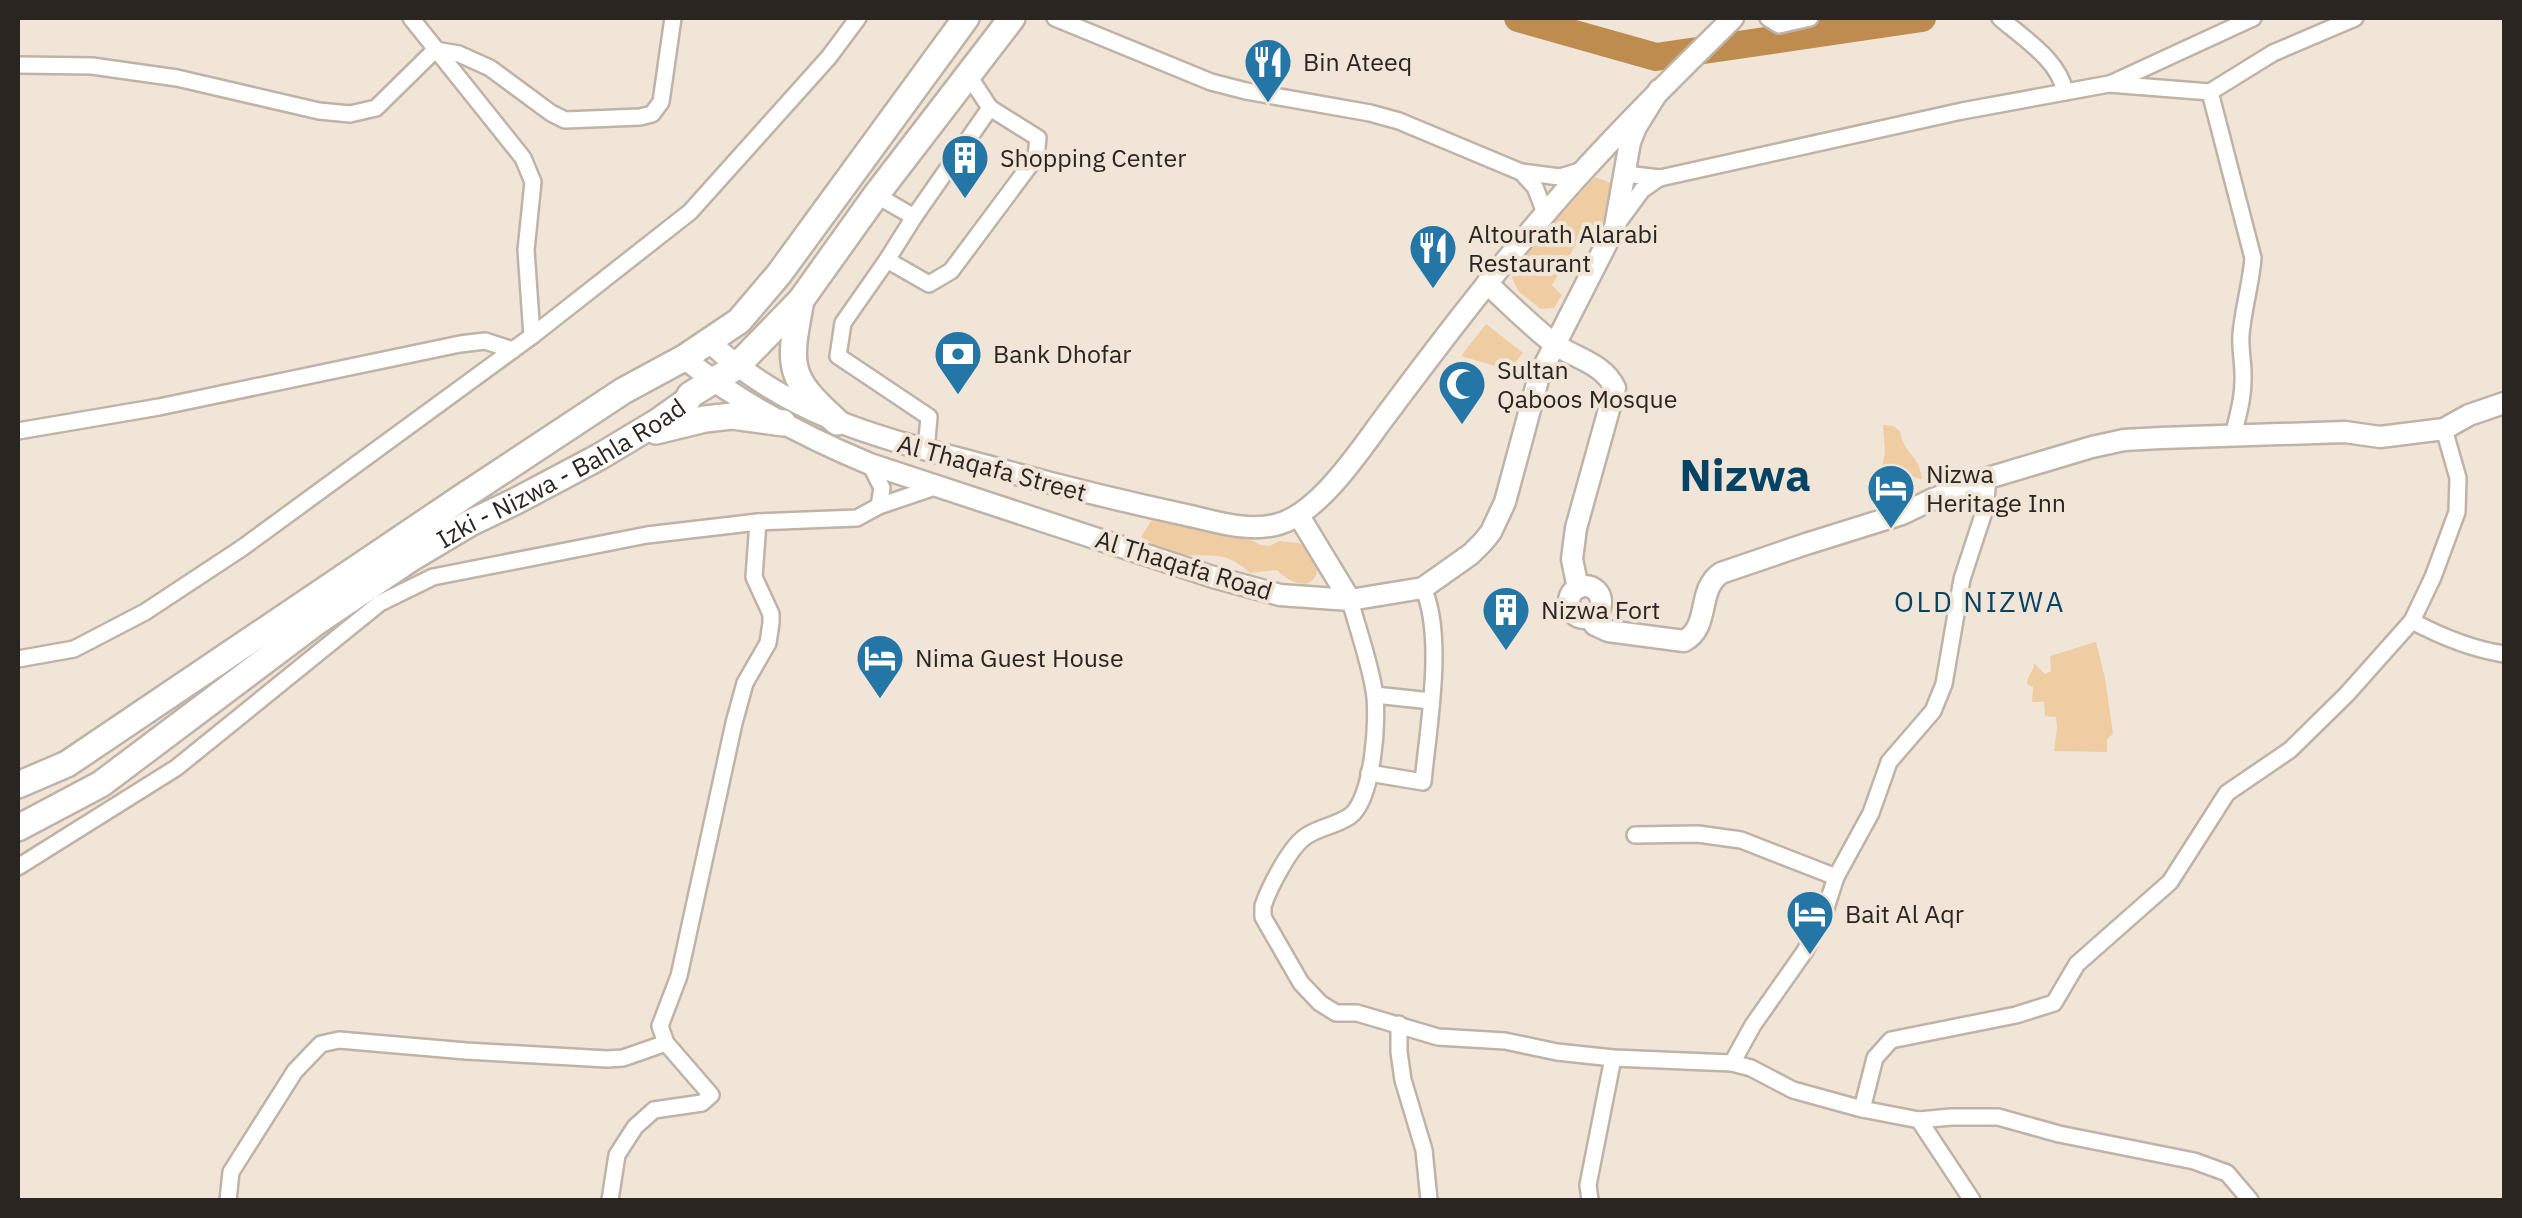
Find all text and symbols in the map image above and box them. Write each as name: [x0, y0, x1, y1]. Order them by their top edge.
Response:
restaurant icon: Bin Ateeq: [1242, 36, 1294, 104]
place label: Bin Ateeq: [1303, 45, 1412, 78]
building icon: Shopping Center: [939, 132, 991, 200]
place label: Shopping Center: [1000, 141, 1186, 174]
place label: Altourath Alarabi Restaurant: [1468, 217, 1658, 279]
restaurant icon: Altourath Alarabi Restaurant: [1407, 222, 1459, 290]
bank icon: Bank Dhofar: [932, 328, 984, 396]
place label: Bank Dhofar: [993, 337, 1131, 370]
place label: Sultan Qaboos Mosque: [1497, 353, 1678, 415]
mosque icon: Sultan Qaboos Mosque: [1436, 358, 1488, 426]
street label: Izki - Nizwa - Bahla Road: [430, 390, 692, 555]
street label: Al Thaqafa Street: [894, 426, 1090, 509]
district label: Nizwa: [1679, 445, 1811, 503]
place label: Nizwa Heritage Inn: [1926, 457, 2066, 519]
hotel icon: Nizwa Heritage Inn: [1865, 462, 1917, 530]
street label: Al Thaqafa Road: [1092, 522, 1277, 607]
district label: OLD NIZWA: [1894, 583, 2066, 620]
building icon: Nizwa Fort: [1480, 584, 1532, 652]
place label: Nizwa Fort: [1541, 593, 1660, 626]
hotel icon: Nima Guest House: [854, 632, 906, 700]
place label: Nima Guest House: [915, 641, 1124, 674]
hotel icon: Bait Al Aqr: [1784, 888, 1836, 956]
place label: Bait Al Aqr: [1845, 897, 1964, 930]

